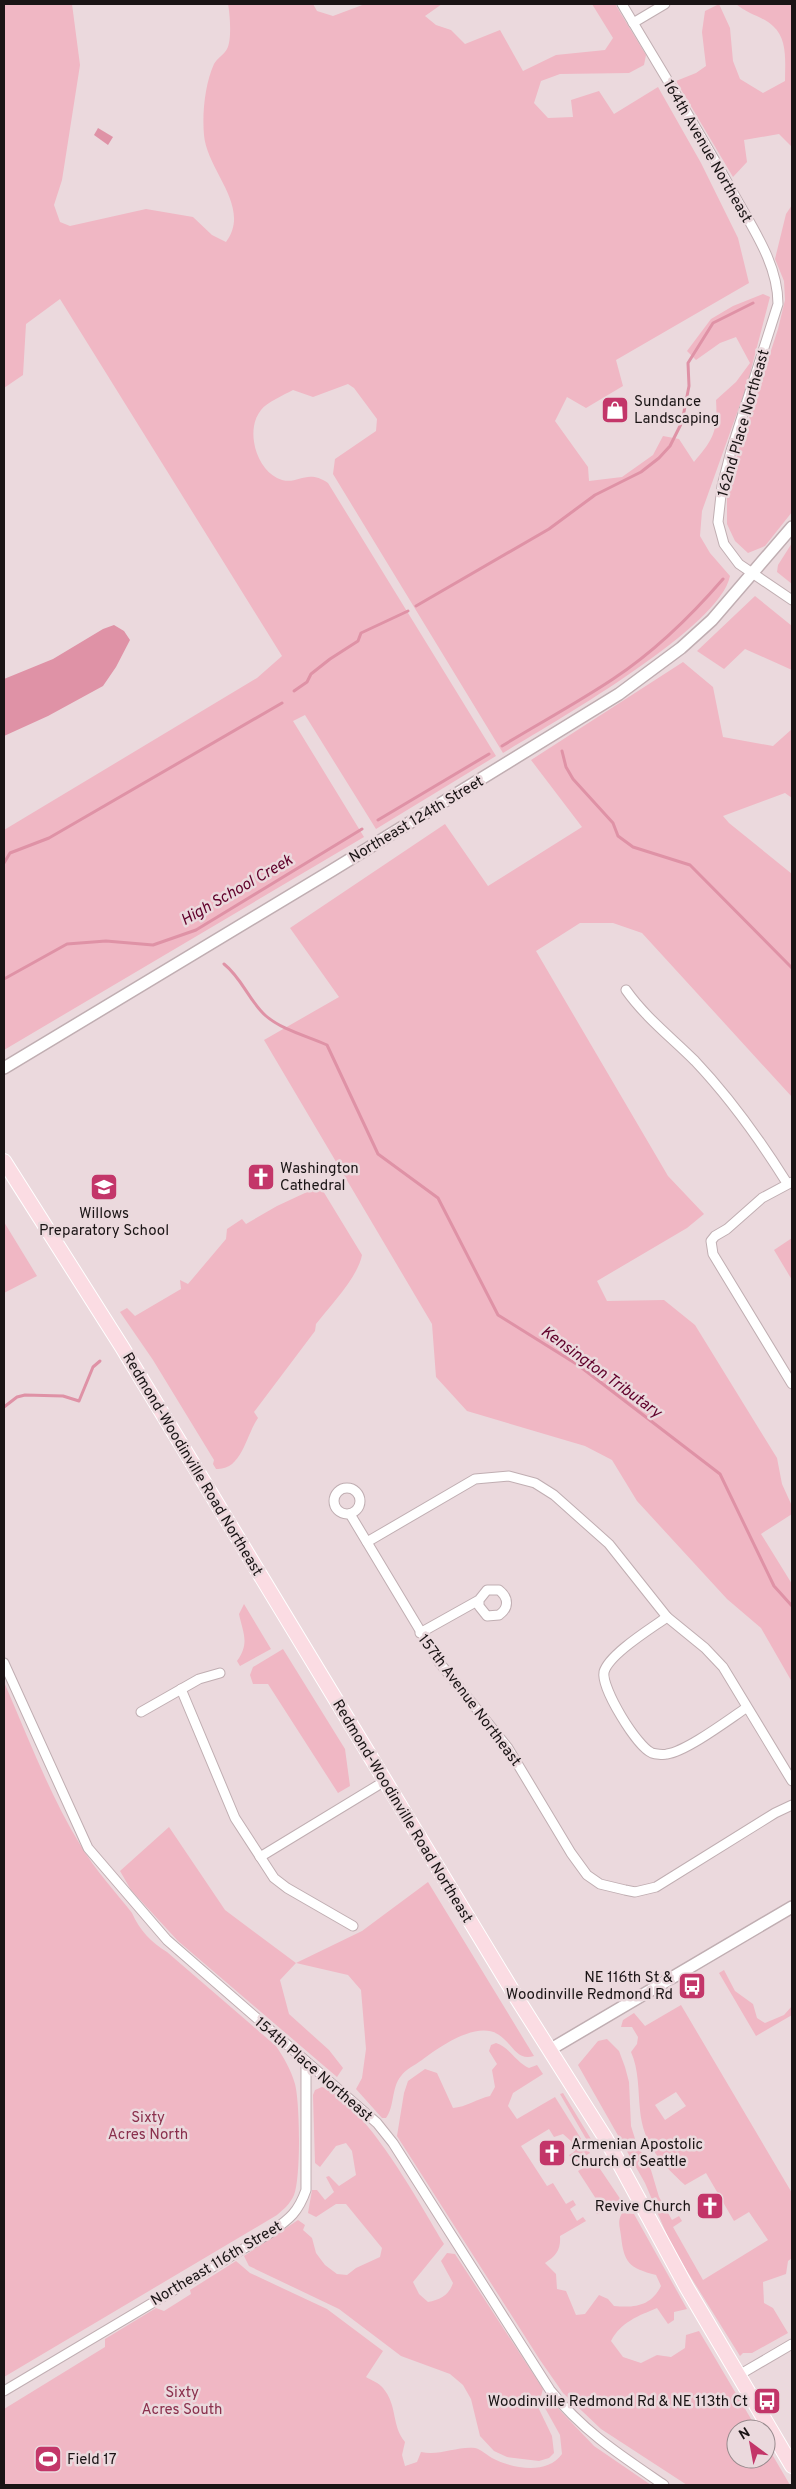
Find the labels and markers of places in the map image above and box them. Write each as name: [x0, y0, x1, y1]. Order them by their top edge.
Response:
place label: Sundance Landscaping: [634, 393, 719, 429]
shop icon: Sundance Landscaping: [600, 395, 630, 425]
place label: Washington Cathedral: [280, 1160, 359, 1196]
church icon: Washington Cathedral: [246, 1162, 276, 1192]
school or university icon: Willows Preparatory School: [89, 1172, 119, 1202]
place label: Willows Preparatory School: [39, 1205, 169, 1241]
place label: NE 116th St & Woodinville Redmond Rd: [506, 1969, 673, 2005]
bus stop icon: NE 116th St & Woodinville Redmond Rd: [677, 1971, 707, 2001]
place label: Armenian Apostolic Church of Seattle: [571, 2136, 703, 2172]
church icon: Armenian Apostolic Church of Seattle: [537, 2138, 567, 2168]
church icon: Revive Church: [695, 2191, 725, 2221]
place label: Revive Church: [595, 2198, 691, 2217]
bus stop icon: Woodinville Redmond Rd & NE 113th Ct: [752, 2386, 782, 2416]
place label: Woodinville Redmond Rd & NE 113th Ct: [488, 2393, 748, 2412]
sports icon: Field 17: [33, 2444, 63, 2474]
place label: Field 17: [67, 2451, 117, 2470]

